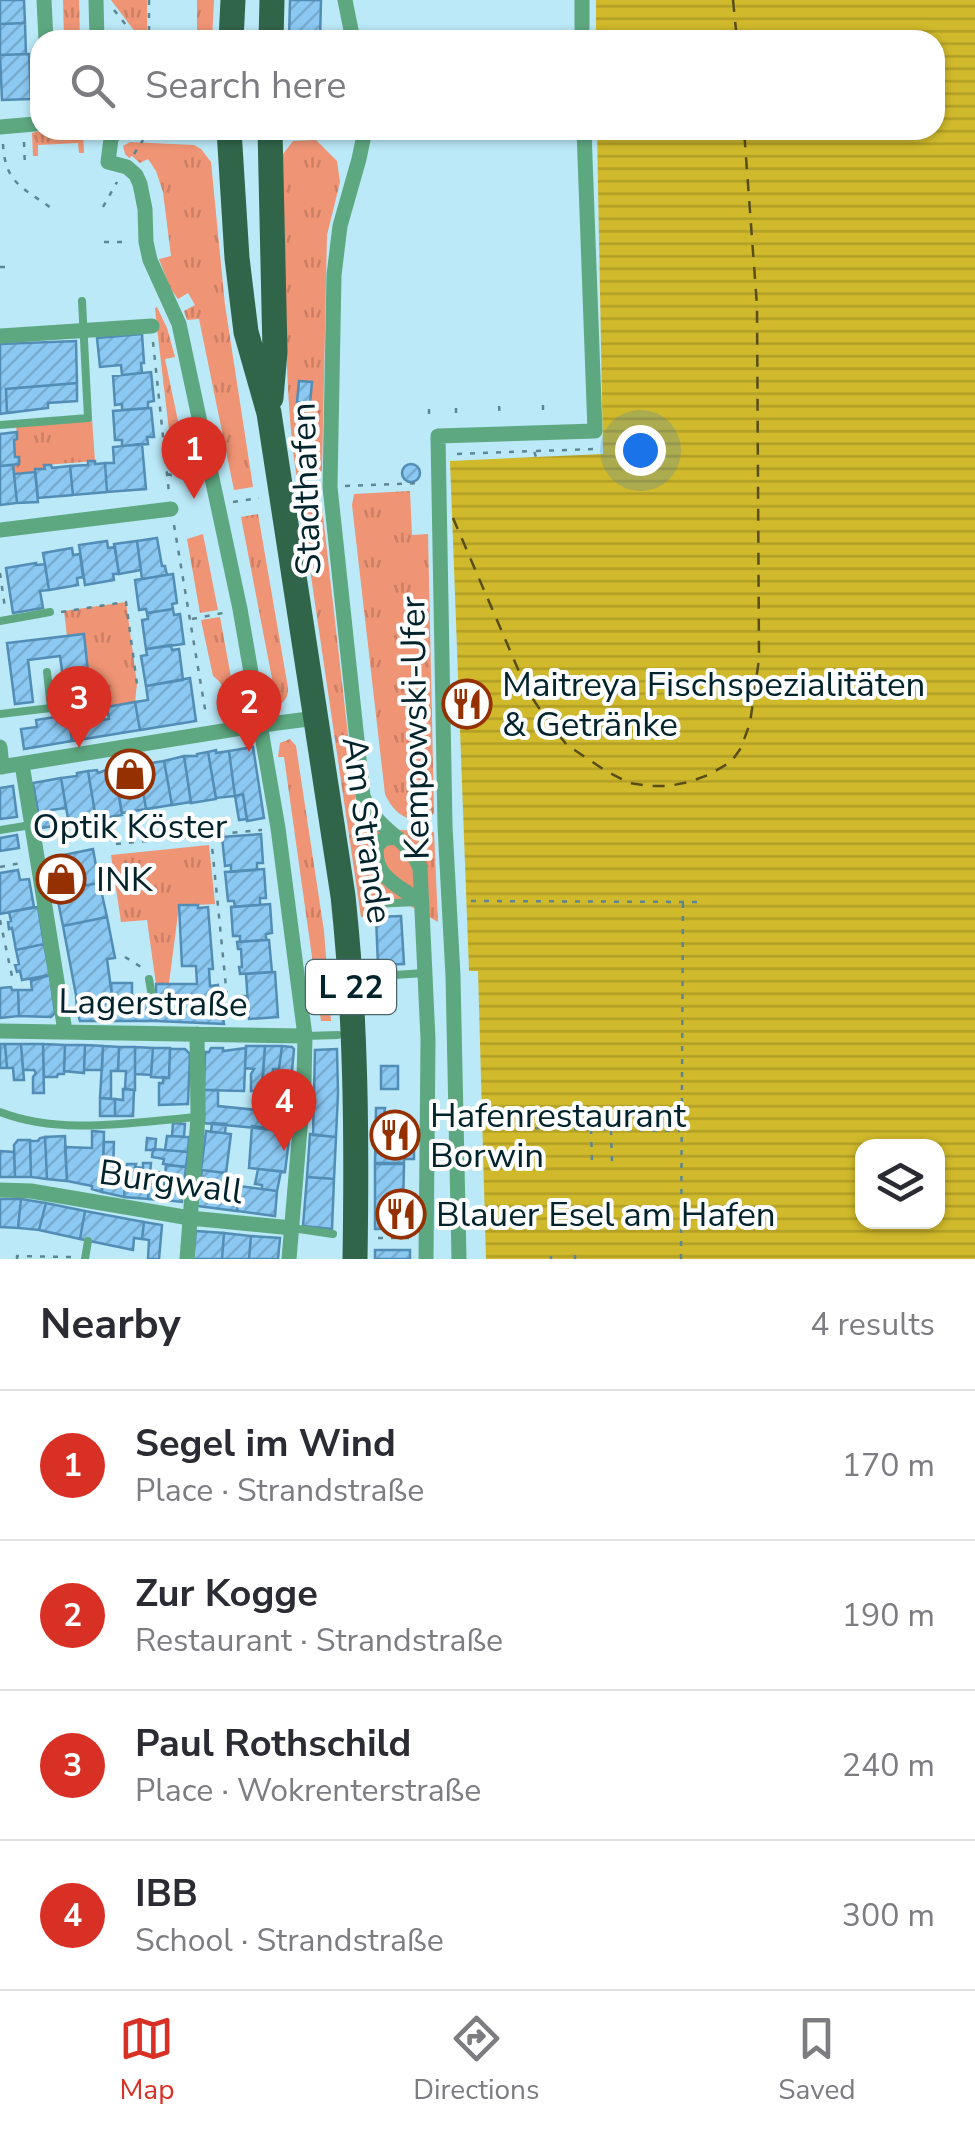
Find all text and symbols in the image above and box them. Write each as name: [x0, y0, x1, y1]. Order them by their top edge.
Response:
search box: [30, 30, 945, 140]
icon: search: [65, 58, 120, 113]
text: Search here: [145, 60, 346, 111]
street label: Stadthafen: [279, 402, 333, 576]
pin: 1: [162, 416, 226, 499]
your location: [615, 425, 666, 476]
street label: Kempowski-Ufer: [389, 595, 441, 860]
place label: Maitreya Fischspezialitäten & Getränke: [502, 661, 925, 748]
pin: 3: [46, 666, 112, 748]
pin: 2: [216, 670, 282, 752]
restaurant icon: Maitreya Fischspezialitäten & Getränke: [441, 678, 493, 730]
street label: Am Strande: [331, 734, 403, 926]
shop icon: Optik Köster: [104, 748, 156, 800]
place label: Optik Köster: [33, 803, 228, 850]
shop icon: INK: [35, 853, 87, 905]
place label: INK: [96, 856, 154, 903]
road number: L 22: [306, 960, 396, 1014]
street label: Lagerstraße: [58, 978, 248, 1028]
pin: 4: [252, 1068, 316, 1151]
place label: Hafenrestaurant Borwin: [430, 1092, 687, 1179]
restaurant icon: Hafenrestaurant Borwin: [369, 1109, 421, 1161]
map controls: [855, 1139, 945, 1229]
button: layers: [855, 1139, 945, 1229]
street label: Burgwall: [96, 1149, 246, 1215]
restaurant icon: Blauer Esel am Hafen: [375, 1188, 427, 1240]
place label: Blauer Esel am Hafen: [436, 1191, 776, 1238]
text: Nearby: [40, 1296, 181, 1353]
text: 4 results: [810, 1303, 935, 1346]
text: Segel im Wind: [135, 1418, 396, 1469]
text: 1: [63, 1444, 82, 1487]
text: 170 m: [842, 1444, 935, 1487]
text: Place · Strandstraße: [135, 1469, 424, 1512]
text: Zur Kogge: [135, 1568, 318, 1619]
text: 2: [63, 1594, 82, 1637]
text: 190 m: [842, 1594, 935, 1637]
text: Restaurant · Strandstraße: [135, 1619, 503, 1662]
text: Paul Rothschild: [135, 1718, 411, 1769]
text: 3: [63, 1744, 82, 1787]
text: 240 m: [842, 1744, 935, 1787]
text: Place · Wokrenterstraße: [135, 1769, 481, 1812]
text: IBB: [135, 1868, 198, 1919]
text: 4: [63, 1894, 82, 1937]
text: 300 m: [842, 1894, 935, 1937]
text: School · Strandstraße: [135, 1919, 444, 1962]
tab: Map: [119, 2011, 174, 2109]
tab: Directions: [413, 2011, 539, 2109]
tab: Saved: [778, 2011, 856, 2109]

